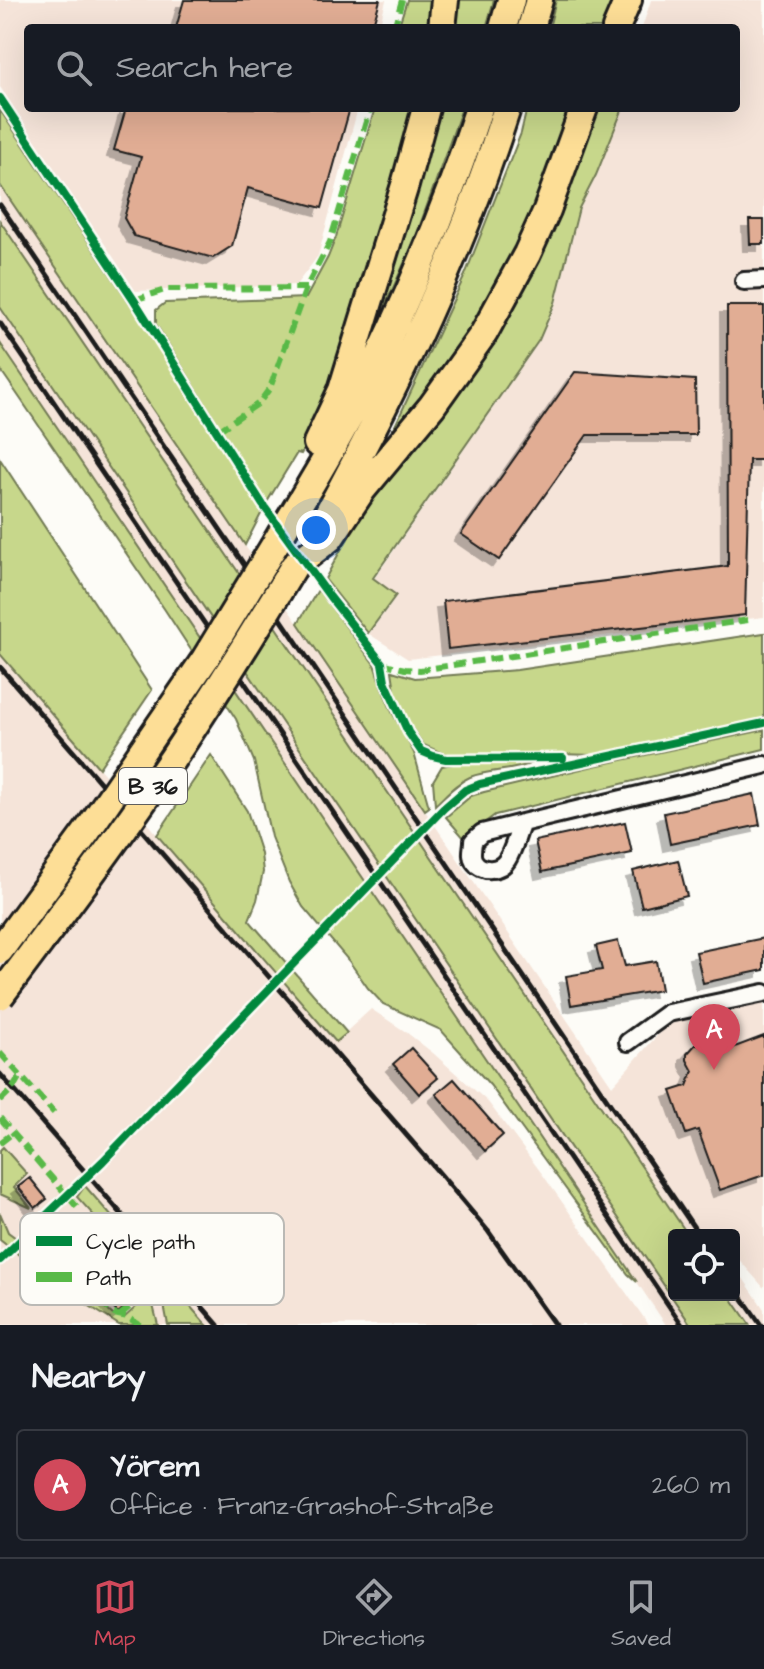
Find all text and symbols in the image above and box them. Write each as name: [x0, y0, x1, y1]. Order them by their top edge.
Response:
search box: [24, 24, 740, 112]
icon: search: [52, 46, 96, 90]
text: Search here: [116, 47, 293, 89]
your location: [296, 510, 336, 550]
road number: B 36: [119, 768, 187, 804]
pin: A: [688, 1004, 740, 1070]
legend: [20, 1213, 284, 1305]
text: Cycle path: [86, 1227, 195, 1259]
map controls: [668, 1229, 740, 1301]
button: locate: [668, 1229, 740, 1301]
text: Path: [86, 1263, 131, 1294]
text: Nearby: [32, 1353, 146, 1401]
text: Yörem: [110, 1446, 199, 1488]
text: A: [52, 1467, 68, 1503]
text: 260 m: [652, 1467, 730, 1503]
text: Office · Franz-Grashof-Straße: [110, 1488, 494, 1524]
tab: Map: [93, 1575, 137, 1654]
tab: Directions: [323, 1575, 425, 1654]
tab: Saved: [611, 1575, 671, 1654]

